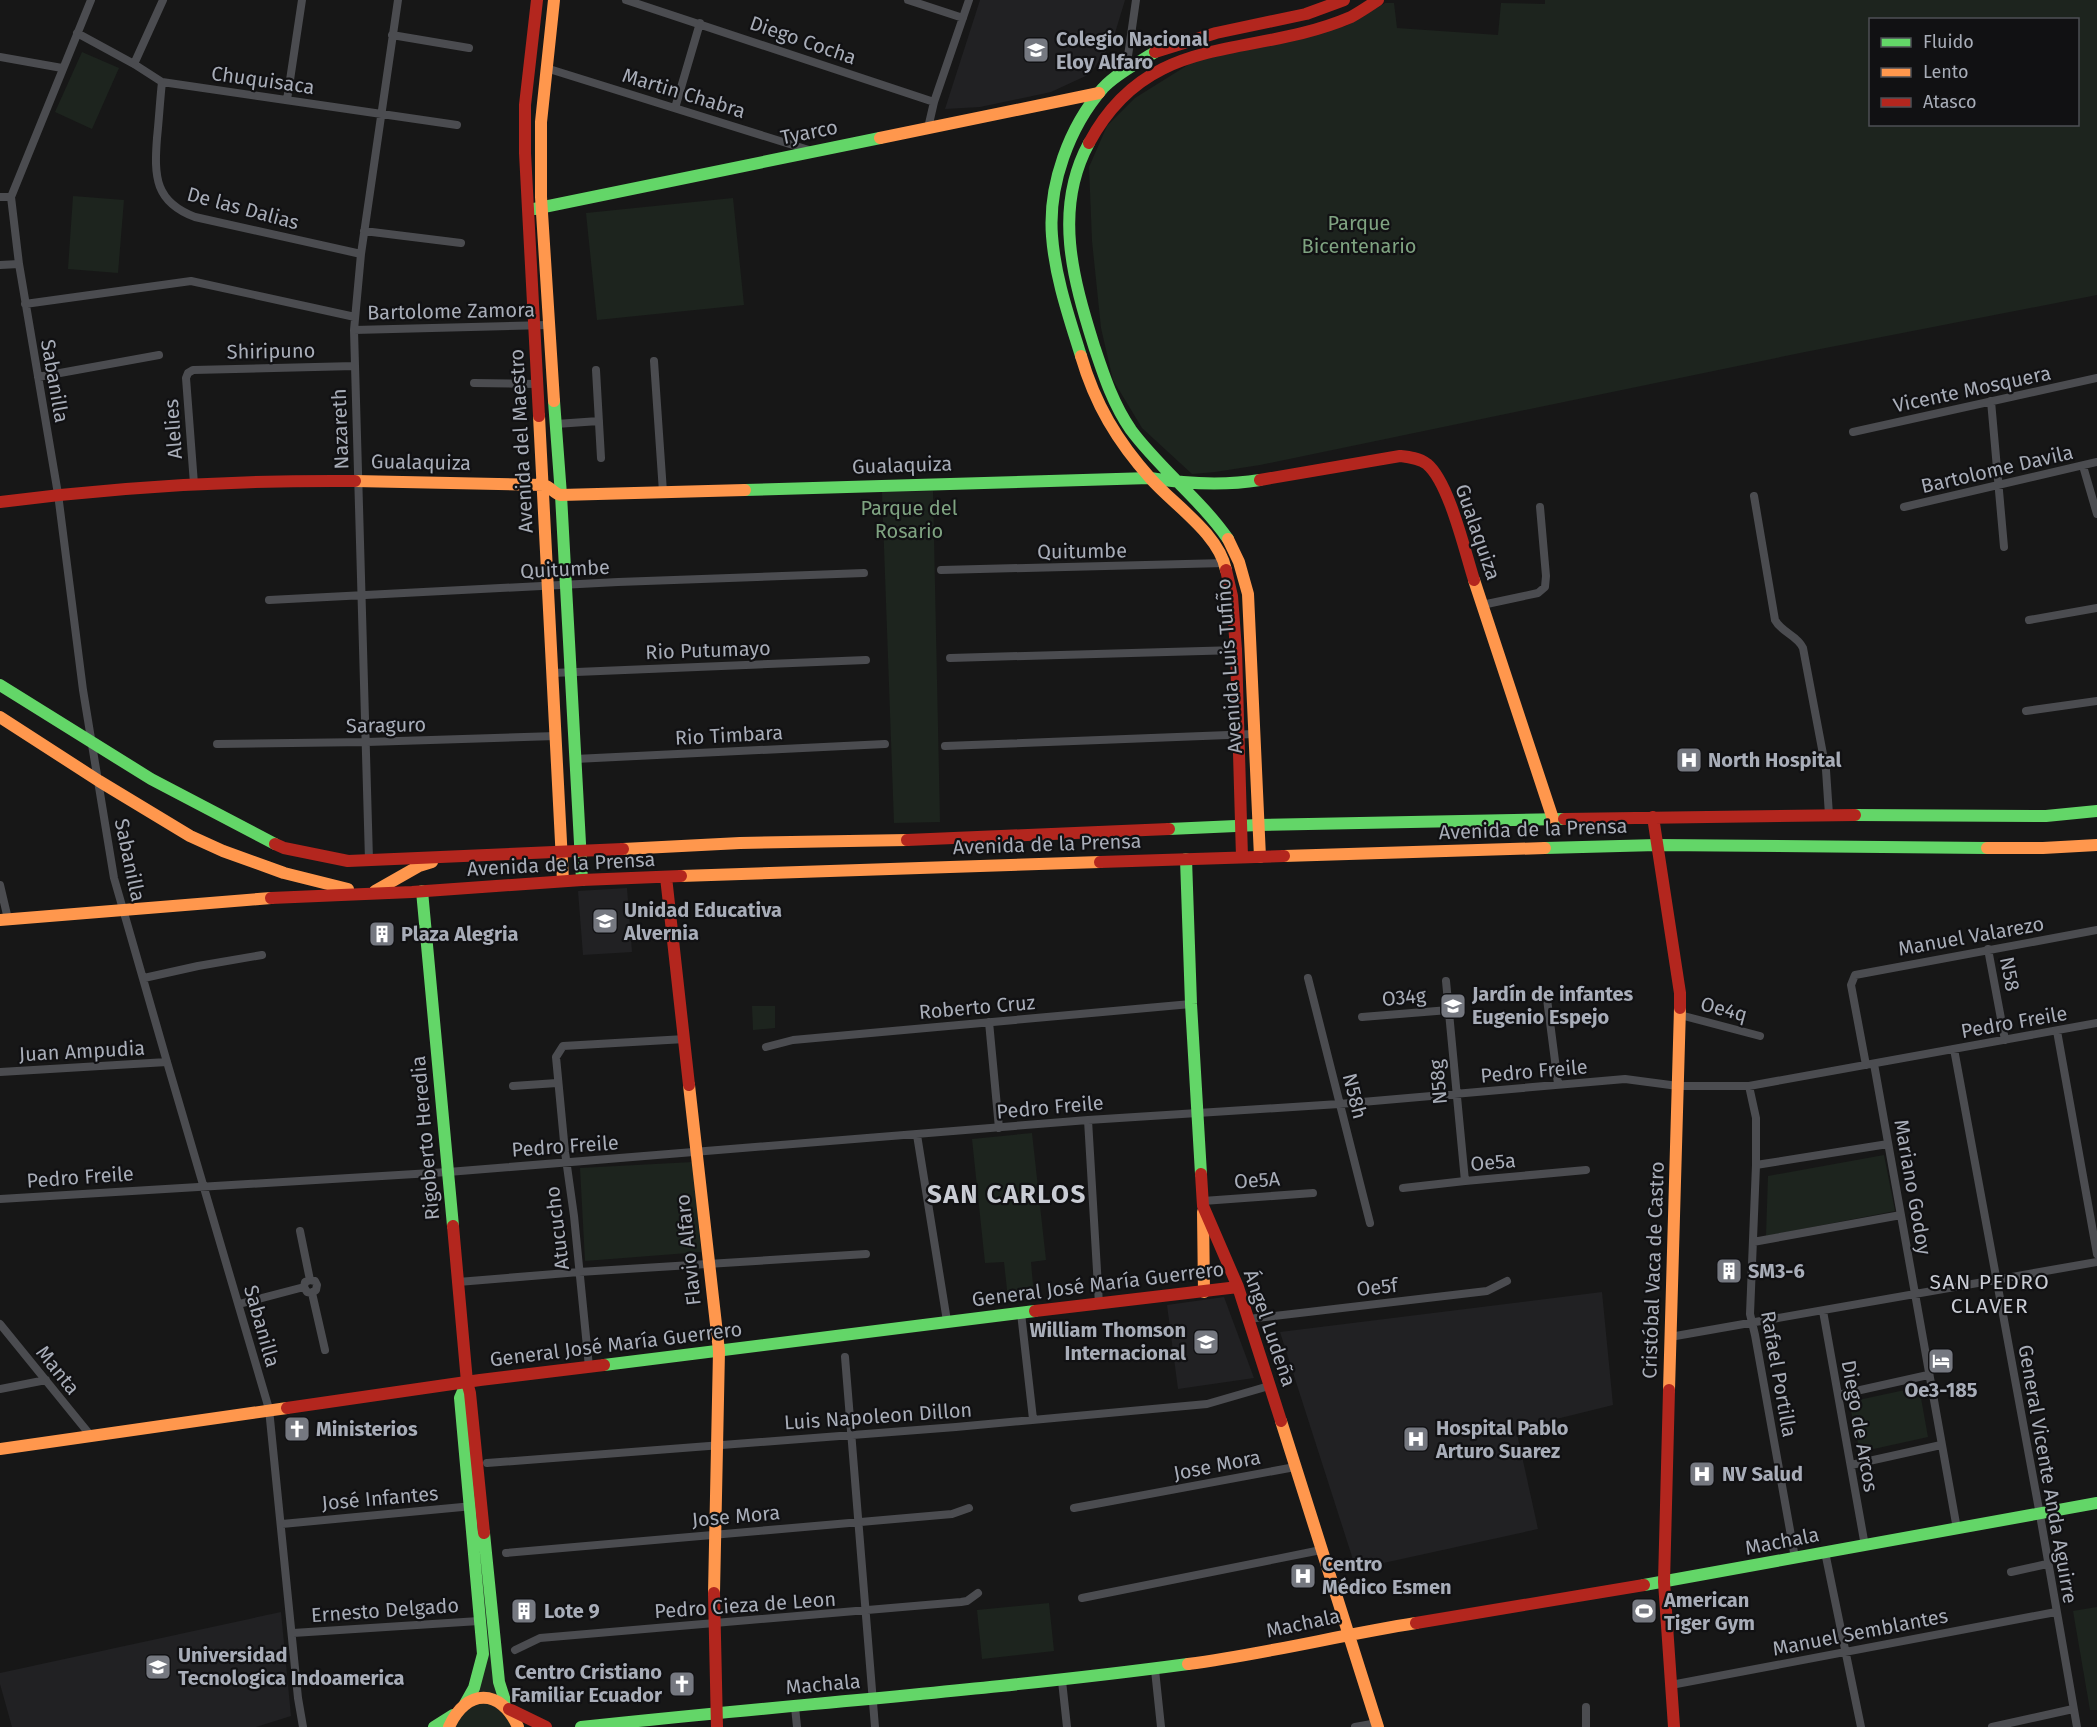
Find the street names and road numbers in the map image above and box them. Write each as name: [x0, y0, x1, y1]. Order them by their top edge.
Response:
street label: Diego Cocha: [747, 11, 859, 69]
street label: Chuquisaca: [210, 61, 316, 99]
street label: Martin Chabra: [620, 63, 748, 123]
street label: Tyarco: [778, 115, 840, 149]
street label: De las Dalias: [184, 182, 302, 234]
street label: Bartolome Zamora: [367, 298, 535, 324]
street label: Sabanilla: [36, 337, 74, 425]
street label: Shiripuno: [227, 338, 315, 364]
street label: Avenida del Maestro: [504, 348, 538, 534]
street label: Vicente Mosquera: [1891, 361, 2053, 417]
street label: Nazareth: [327, 388, 353, 470]
street label: Alelies: [159, 398, 187, 460]
street label: Bartolome Davila: [1919, 440, 2075, 498]
street label: Gualaquiza: [371, 449, 471, 475]
street label: Gualaquiza: [852, 451, 952, 479]
street label: Gualaquiza: [1450, 481, 1506, 583]
street label: Quitumbe: [1037, 538, 1127, 564]
street label: Quitumbe: [519, 555, 611, 583]
street label: Avenida Luis Tufiño: [1211, 578, 1247, 754]
street label: Rio Putumayo: [645, 636, 771, 664]
street label: Saraguro: [346, 712, 426, 738]
street label: Rio Timbara: [674, 720, 784, 750]
street label: Avenida de la Prensa: [1438, 814, 1628, 844]
street label: Sabanilla: [110, 816, 150, 904]
street label: Avenida de la Prensa: [952, 829, 1142, 859]
street label: Avenida de la Prensa: [466, 847, 656, 881]
street label: Manuel Valarezo: [1896, 911, 2046, 961]
street label: N58: [1995, 955, 2025, 993]
street label: O34g: [1381, 983, 1428, 1011]
street label: Roberto Cruz: [918, 990, 1037, 1024]
street label: Oe4q: [1698, 991, 1750, 1027]
street label: Pedro Freile: [1959, 1001, 2069, 1043]
street label: Juan Ampudia: [18, 1036, 146, 1066]
street label: Pedro Freile: [1479, 1054, 1589, 1088]
street label: Rigoberto Heredia: [406, 1055, 444, 1221]
street label: N58g: [1424, 1058, 1452, 1106]
street label: N58h: [1338, 1071, 1372, 1121]
street label: Pedro Freile: [995, 1090, 1105, 1124]
street label: Mariano Godoy: [1889, 1117, 1937, 1257]
street label: Pedro Freile: [511, 1130, 619, 1162]
street label: Oe5a: [1469, 1148, 1517, 1176]
street label: Pedro Freile: [26, 1161, 134, 1193]
street label: Cristóbal Vaca de Castro: [1637, 1161, 1669, 1379]
street label: Oe5A: [1233, 1166, 1281, 1194]
street label: Atucucho: [540, 1185, 574, 1271]
street label: Flavio Alfaro: [670, 1193, 706, 1307]
street label: General José María Guerrero: [970, 1257, 1226, 1311]
street label: Ángel Ludeña: [1239, 1266, 1301, 1390]
street label: Oe5f: [1355, 1273, 1400, 1301]
street label: Sabanilla: [239, 1282, 285, 1370]
street label: Rafael Portilla: [1756, 1309, 1802, 1439]
street label: General José María Guerrero: [488, 1317, 744, 1371]
street label: Manta: [31, 1341, 85, 1399]
street label: General Vicente Anda Aguirre: [2013, 1343, 2083, 1605]
street label: Diego de Arcos: [1837, 1358, 1883, 1494]
street label: Luis Napoleon Dillon: [783, 1397, 973, 1435]
street label: Jose Mora: [1171, 1445, 1263, 1485]
street label: José Infantes: [321, 1481, 439, 1515]
street label: Jose Mora: [691, 1500, 781, 1532]
street label: Machala: [1743, 1522, 1821, 1560]
street label: Pedro Cieza de Leon: [653, 1587, 837, 1623]
street label: Ernesto Delgado: [310, 1593, 460, 1627]
street label: Machala: [1264, 1603, 1342, 1643]
street label: Manuel Semblantes: [1770, 1603, 1950, 1661]
street label: Machala: [785, 1669, 861, 1699]

